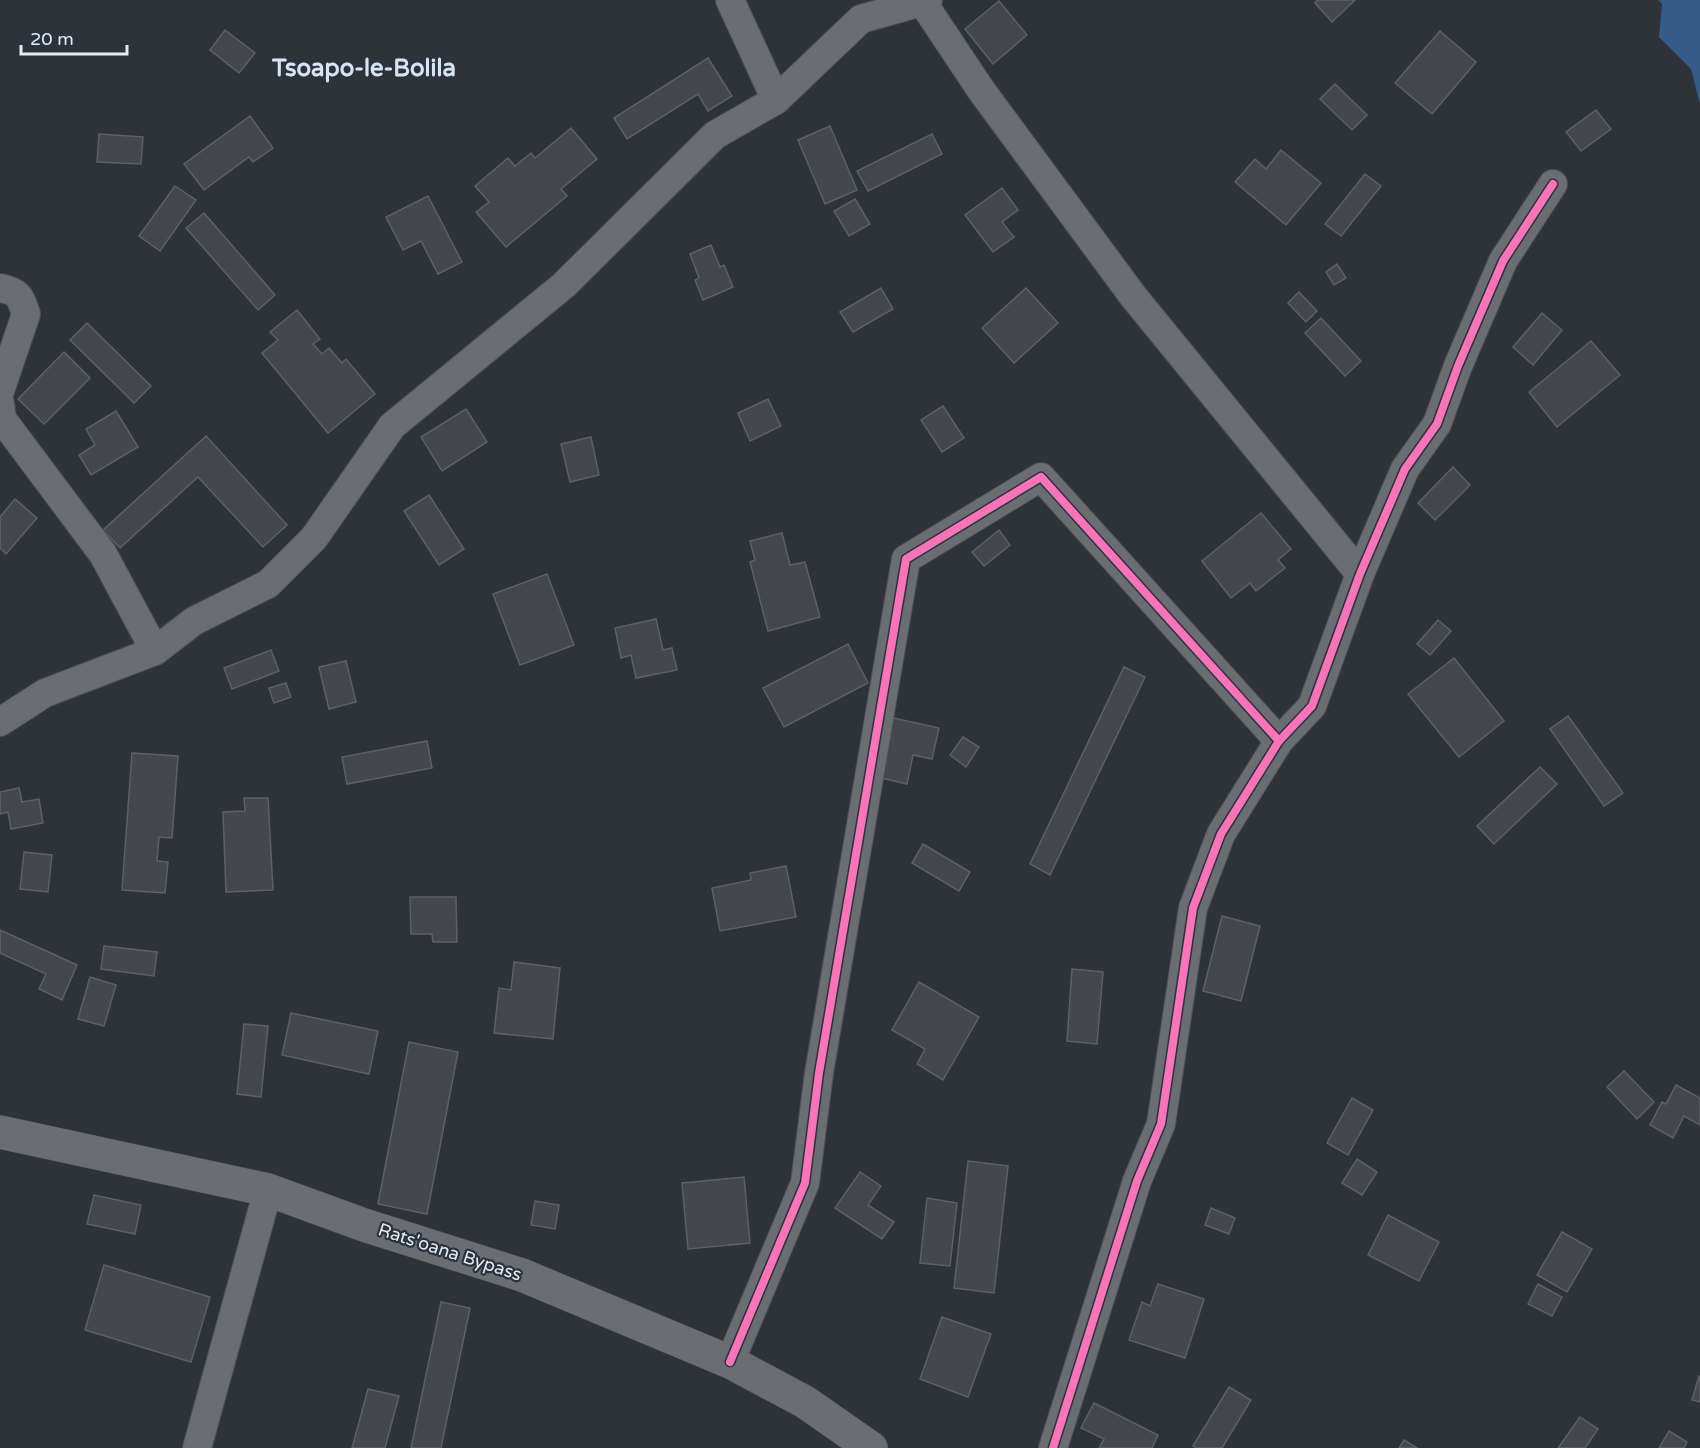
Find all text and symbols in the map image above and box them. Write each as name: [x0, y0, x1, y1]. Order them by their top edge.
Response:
scale bar: [21, 18, 128, 56]
text: 20 m: [30, 28, 74, 50]
district label: Tsoapo-le-Bolila: [271, 54, 456, 83]
street label: Rats'oana Bypass: [375, 1218, 525, 1286]

